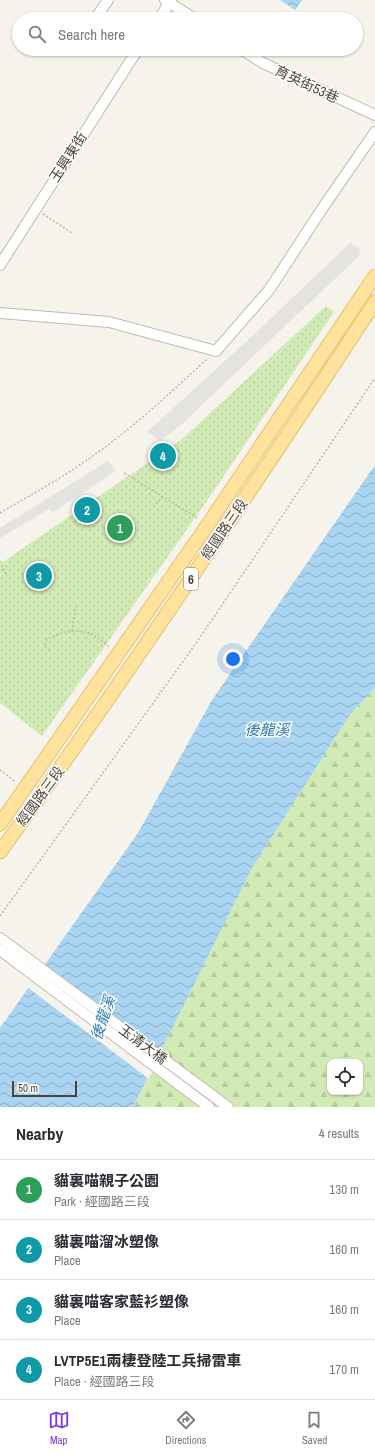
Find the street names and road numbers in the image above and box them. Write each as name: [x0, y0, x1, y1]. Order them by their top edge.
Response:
street label: 育英街53巷: [272, 61, 342, 107]
street label: 玉興東街: [45, 129, 91, 185]
street label: 經國路三段: [197, 495, 251, 563]
road number: 6: [184, 568, 198, 590]
street label: 經國路三段: [12, 762, 68, 830]
street label: 玉清大橋: [115, 1020, 171, 1068]

